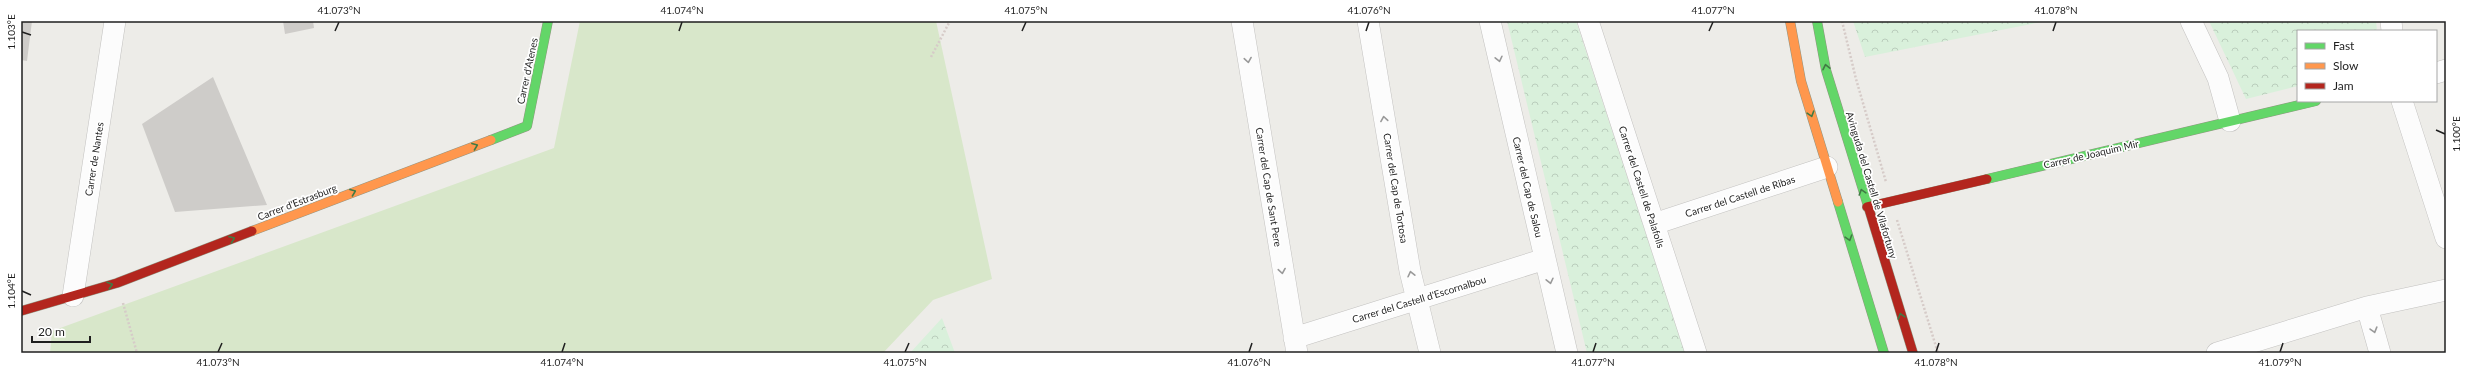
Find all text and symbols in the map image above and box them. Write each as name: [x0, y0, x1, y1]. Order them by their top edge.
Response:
text: 41.073°N: [317, 4, 361, 16]
text: 41.074°N: [660, 4, 704, 16]
text: 41.075°N: [1004, 4, 1048, 16]
text: 41.076°N: [1347, 4, 1391, 16]
text: 41.077°N: [1691, 4, 1735, 16]
text: 41.078°N: [2034, 4, 2078, 16]
text: 1.103°E: [5, 14, 17, 50]
legend: [2297, 30, 2437, 102]
street label: Carrer d'Atenes: [514, 37, 540, 105]
text: Fast: [2333, 38, 2355, 53]
one-way arrow: [1243, 56, 1252, 63]
one-way arrow: [1494, 56, 1502, 62]
text: Slow: [2333, 58, 2359, 73]
one-way arrow: [1822, 64, 1830, 70]
text: Jam: [2333, 78, 2354, 93]
one-way arrow: [1806, 110, 1815, 117]
street label: Avinguda del Castell de Vilafortuny: [1844, 110, 1900, 261]
one-way arrow: [1381, 115, 1389, 122]
text: 1.100°E: [2450, 116, 2462, 152]
street label: Carrer de Nantes: [82, 121, 106, 197]
street label: Carrer del Castell de Palafolls: [1617, 125, 1667, 249]
street label: Carrer del Cap de Sant Pere: [1254, 126, 1284, 248]
street label: Carrer del Cap de Tortosa: [1381, 132, 1411, 244]
street label: Carrer del Cap de Salou: [1511, 135, 1545, 239]
street label: Carrer de Joaquim Mir: [2042, 137, 2140, 171]
one-way arrow: [471, 142, 478, 150]
street label: Carrer del Castell de Ribas: [1684, 173, 1796, 219]
street label: Carrer d'Estrasburg: [256, 181, 338, 223]
one-way arrow: [1858, 188, 1867, 195]
one-way arrow: [350, 189, 357, 197]
one-way arrow: [1844, 234, 1853, 241]
one-way arrow: [228, 236, 235, 244]
one-way arrow: [1277, 268, 1286, 274]
one-way arrow: [1407, 271, 1415, 278]
text: 1.104°E: [5, 273, 17, 309]
street label: Carrer del Castell d'Escornalbou: [1351, 273, 1487, 325]
one-way arrow: [1546, 278, 1554, 284]
one-way arrow: [107, 281, 114, 290]
one-way arrow: [1897, 312, 1906, 319]
scale bar: [32, 318, 90, 344]
text: 20 m: [38, 324, 65, 339]
one-way arrow: [2369, 326, 2378, 333]
text: 41.073°N: [196, 356, 240, 368]
text: 41.074°N: [540, 356, 584, 368]
text: 41.075°N: [883, 356, 927, 368]
text: 41.076°N: [1227, 356, 1271, 368]
text: 41.077°N: [1571, 356, 1615, 368]
text: 41.078°N: [1914, 356, 1958, 368]
text: 41.079°N: [2258, 356, 2302, 368]

